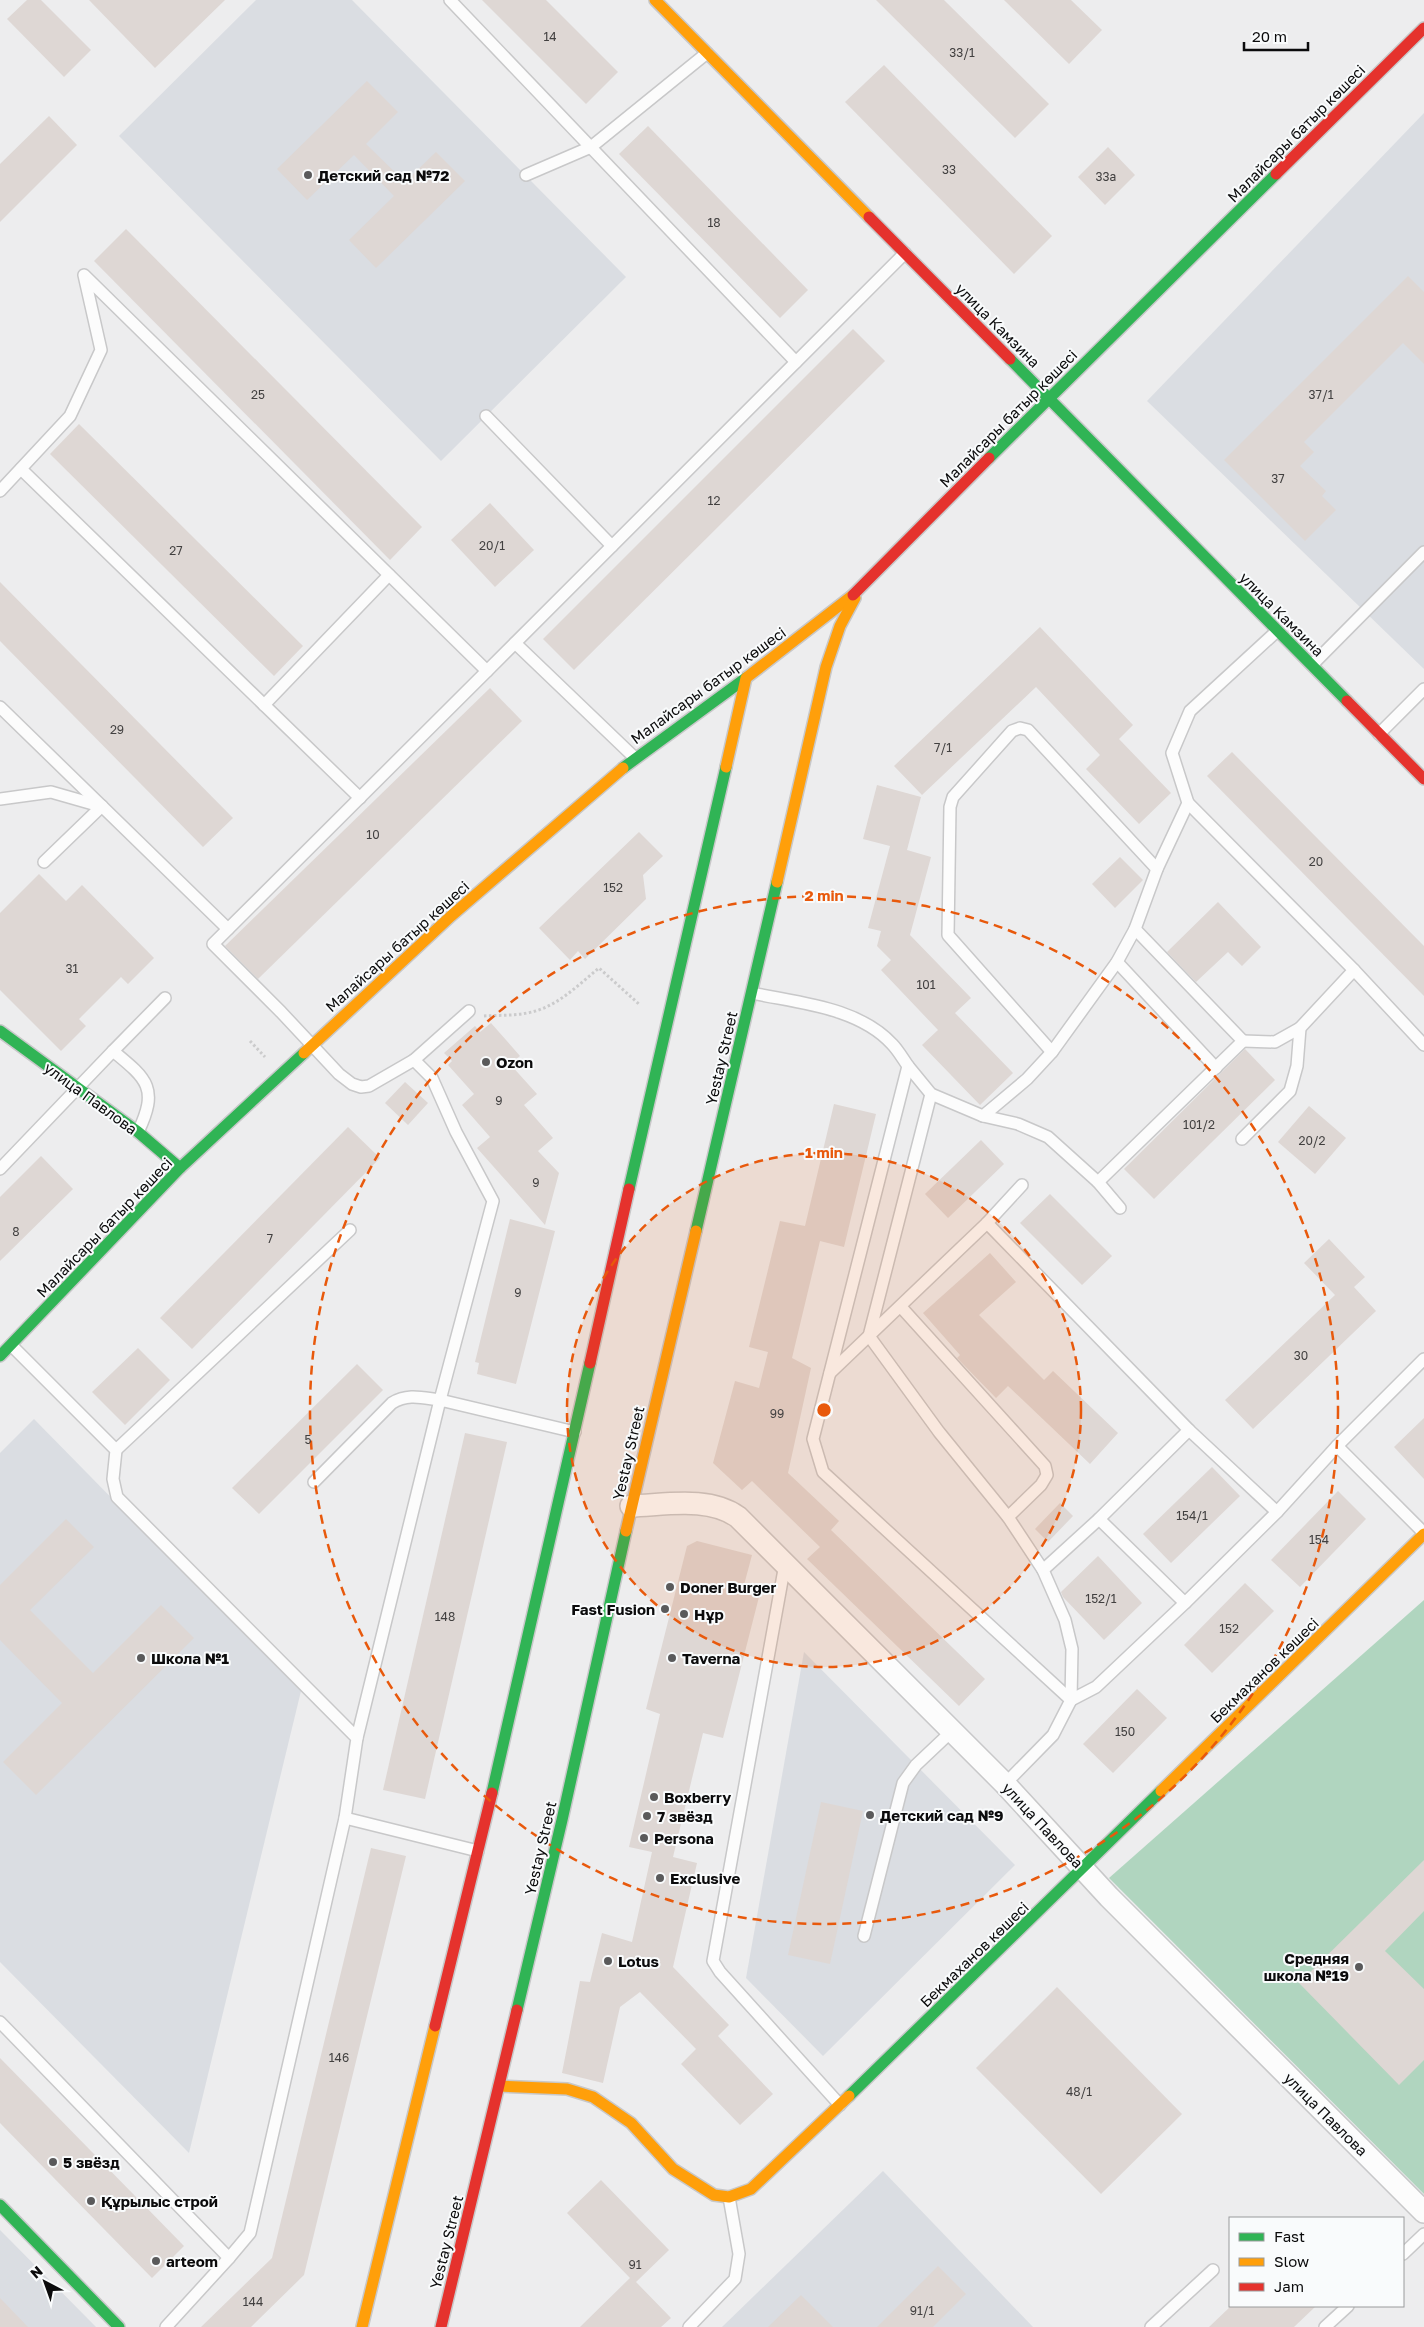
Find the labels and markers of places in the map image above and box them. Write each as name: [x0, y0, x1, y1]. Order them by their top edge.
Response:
place label: Детский сад №72: [318, 166, 449, 184]
marker: Детский сад №72: [302, 169, 314, 181]
place label: Ozon: [496, 1053, 533, 1071]
marker: Ozon: [480, 1056, 492, 1068]
centre of rings: [815, 1401, 833, 1419]
place label: Doner Burger: [680, 1578, 776, 1596]
marker: Doner Burger: [664, 1581, 676, 1593]
place label: Fast Fusion: [571, 1600, 655, 1618]
marker: Fast Fusion: [659, 1603, 671, 1615]
place label: Нұр: [694, 1605, 724, 1624]
marker: Нұр: [678, 1608, 690, 1620]
place label: Школа №1: [151, 1649, 229, 1667]
place label: Taverna: [682, 1649, 740, 1667]
marker: Школа №1: [135, 1652, 147, 1664]
marker: Taverna: [666, 1652, 678, 1664]
place label: Boxberry: [664, 1788, 731, 1806]
marker: Boxberry: [648, 1791, 660, 1803]
place label: Детский сад №9: [880, 1806, 1004, 1824]
place label: 7 звёзд: [657, 1807, 713, 1825]
marker: Детский сад №9: [864, 1809, 876, 1821]
marker: 7 звёзд: [641, 1810, 653, 1822]
place label: Persona: [654, 1829, 714, 1847]
marker: Persona: [638, 1832, 650, 1844]
place label: Exclusive: [670, 1869, 741, 1887]
marker: Exclusive: [654, 1872, 666, 1884]
place label: Средняя школа №19: [1264, 1949, 1349, 1984]
place label: Lotus: [618, 1952, 659, 1970]
marker: Lotus: [602, 1955, 614, 1967]
marker: Средняя школа №19: [1353, 1961, 1365, 1973]
place label: 5 звёзд: [63, 2153, 120, 2171]
marker: 5 звёзд: [47, 2156, 59, 2168]
place label: Құрылыс строй: [101, 2192, 218, 2211]
marker: Құрылыс строй: [85, 2195, 97, 2207]
place label: arteom: [166, 2252, 218, 2270]
marker: arteom: [150, 2255, 162, 2267]

